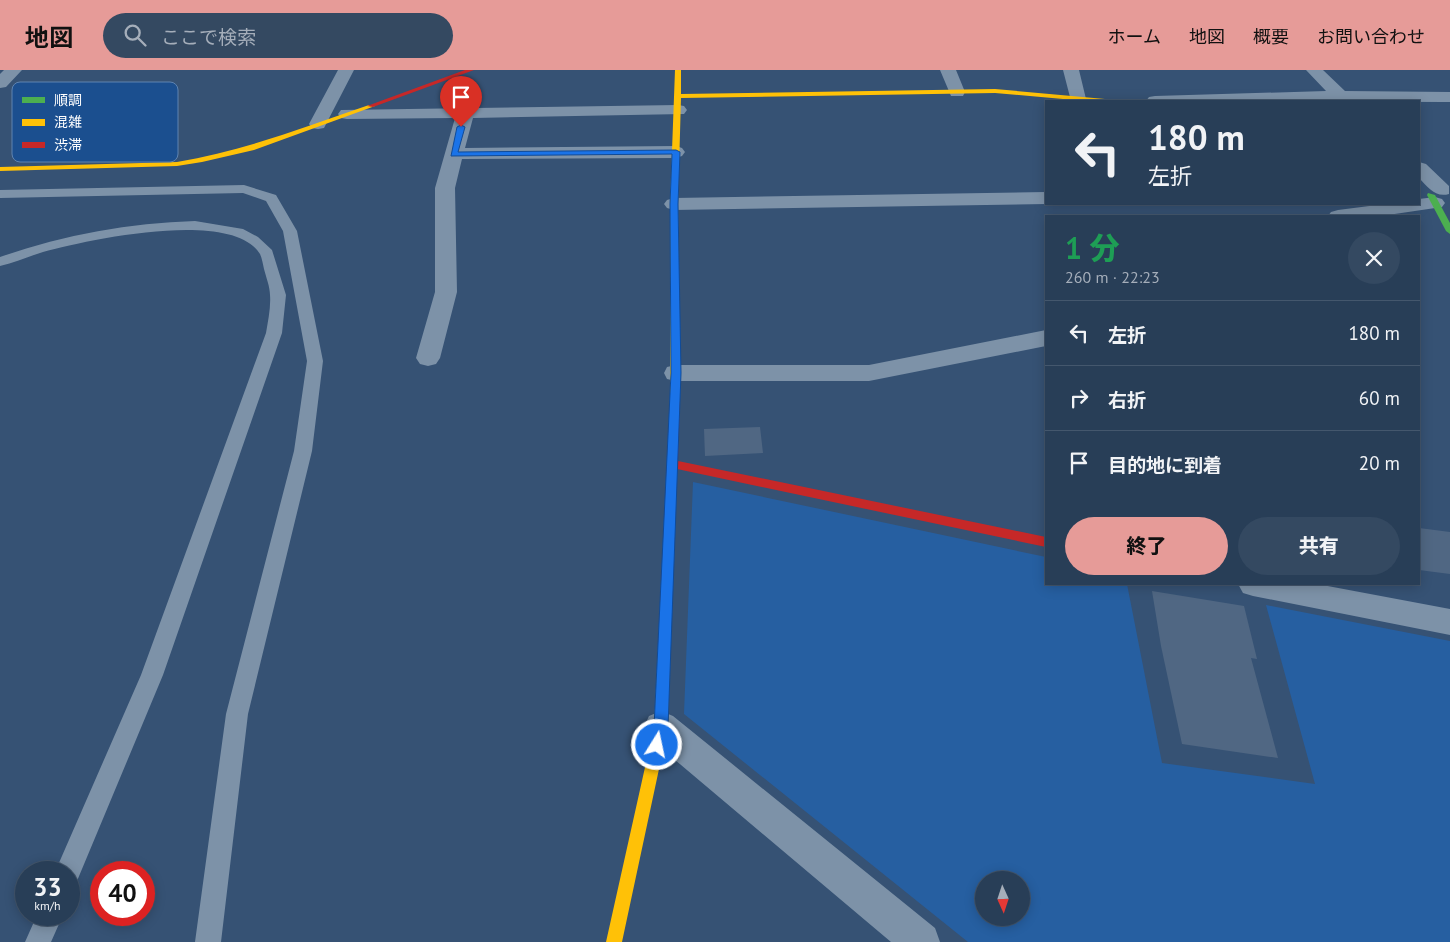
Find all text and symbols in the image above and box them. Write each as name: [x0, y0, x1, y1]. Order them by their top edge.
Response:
search box: [103, 13, 453, 58]
icon: search: [121, 21, 149, 49]
text: 地図: [25, 22, 73, 53]
text: ここで検索: [161, 25, 256, 49]
text: ホーム: [1108, 25, 1161, 48]
text: 地図: [1189, 25, 1225, 48]
text: 概要: [1253, 25, 1289, 48]
text: お問い合わせ: [1317, 25, 1425, 48]
pin: [440, 76, 482, 127]
legend: [12, 82, 178, 162]
icon: arrive: [447, 83, 475, 111]
text: 順調: [54, 91, 82, 109]
text: 混雑: [54, 113, 82, 131]
text: 180 m: [1148, 114, 1245, 160]
icon: left: [1065, 120, 1130, 185]
text: 渋滞: [54, 136, 82, 154]
text: 左折: [1148, 162, 1192, 190]
text: 1 分: [1065, 228, 1120, 267]
button: close: [1348, 232, 1400, 284]
text: 260 m · 22:23: [1065, 267, 1160, 287]
icon: left: [1065, 319, 1093, 347]
text: 180 m: [1348, 321, 1400, 345]
text: 左折: [1108, 323, 1146, 347]
icon: right: [1065, 384, 1093, 412]
text: 60 m: [1359, 386, 1400, 410]
text: 右折: [1108, 388, 1146, 412]
icon: arrive: [1065, 449, 1093, 477]
text: 20 m: [1359, 451, 1400, 475]
text: 目的地に到着: [1108, 453, 1222, 477]
button: 終了: [1065, 517, 1228, 575]
button: 共有: [1238, 517, 1400, 575]
position arrow: [630, 718, 682, 770]
speed limit sign: 40: [90, 861, 155, 926]
text: 33: [33, 871, 62, 903]
north arrow: [975, 871, 1030, 926]
map controls: [975, 871, 1030, 926]
text: km/h: [34, 898, 61, 913]

